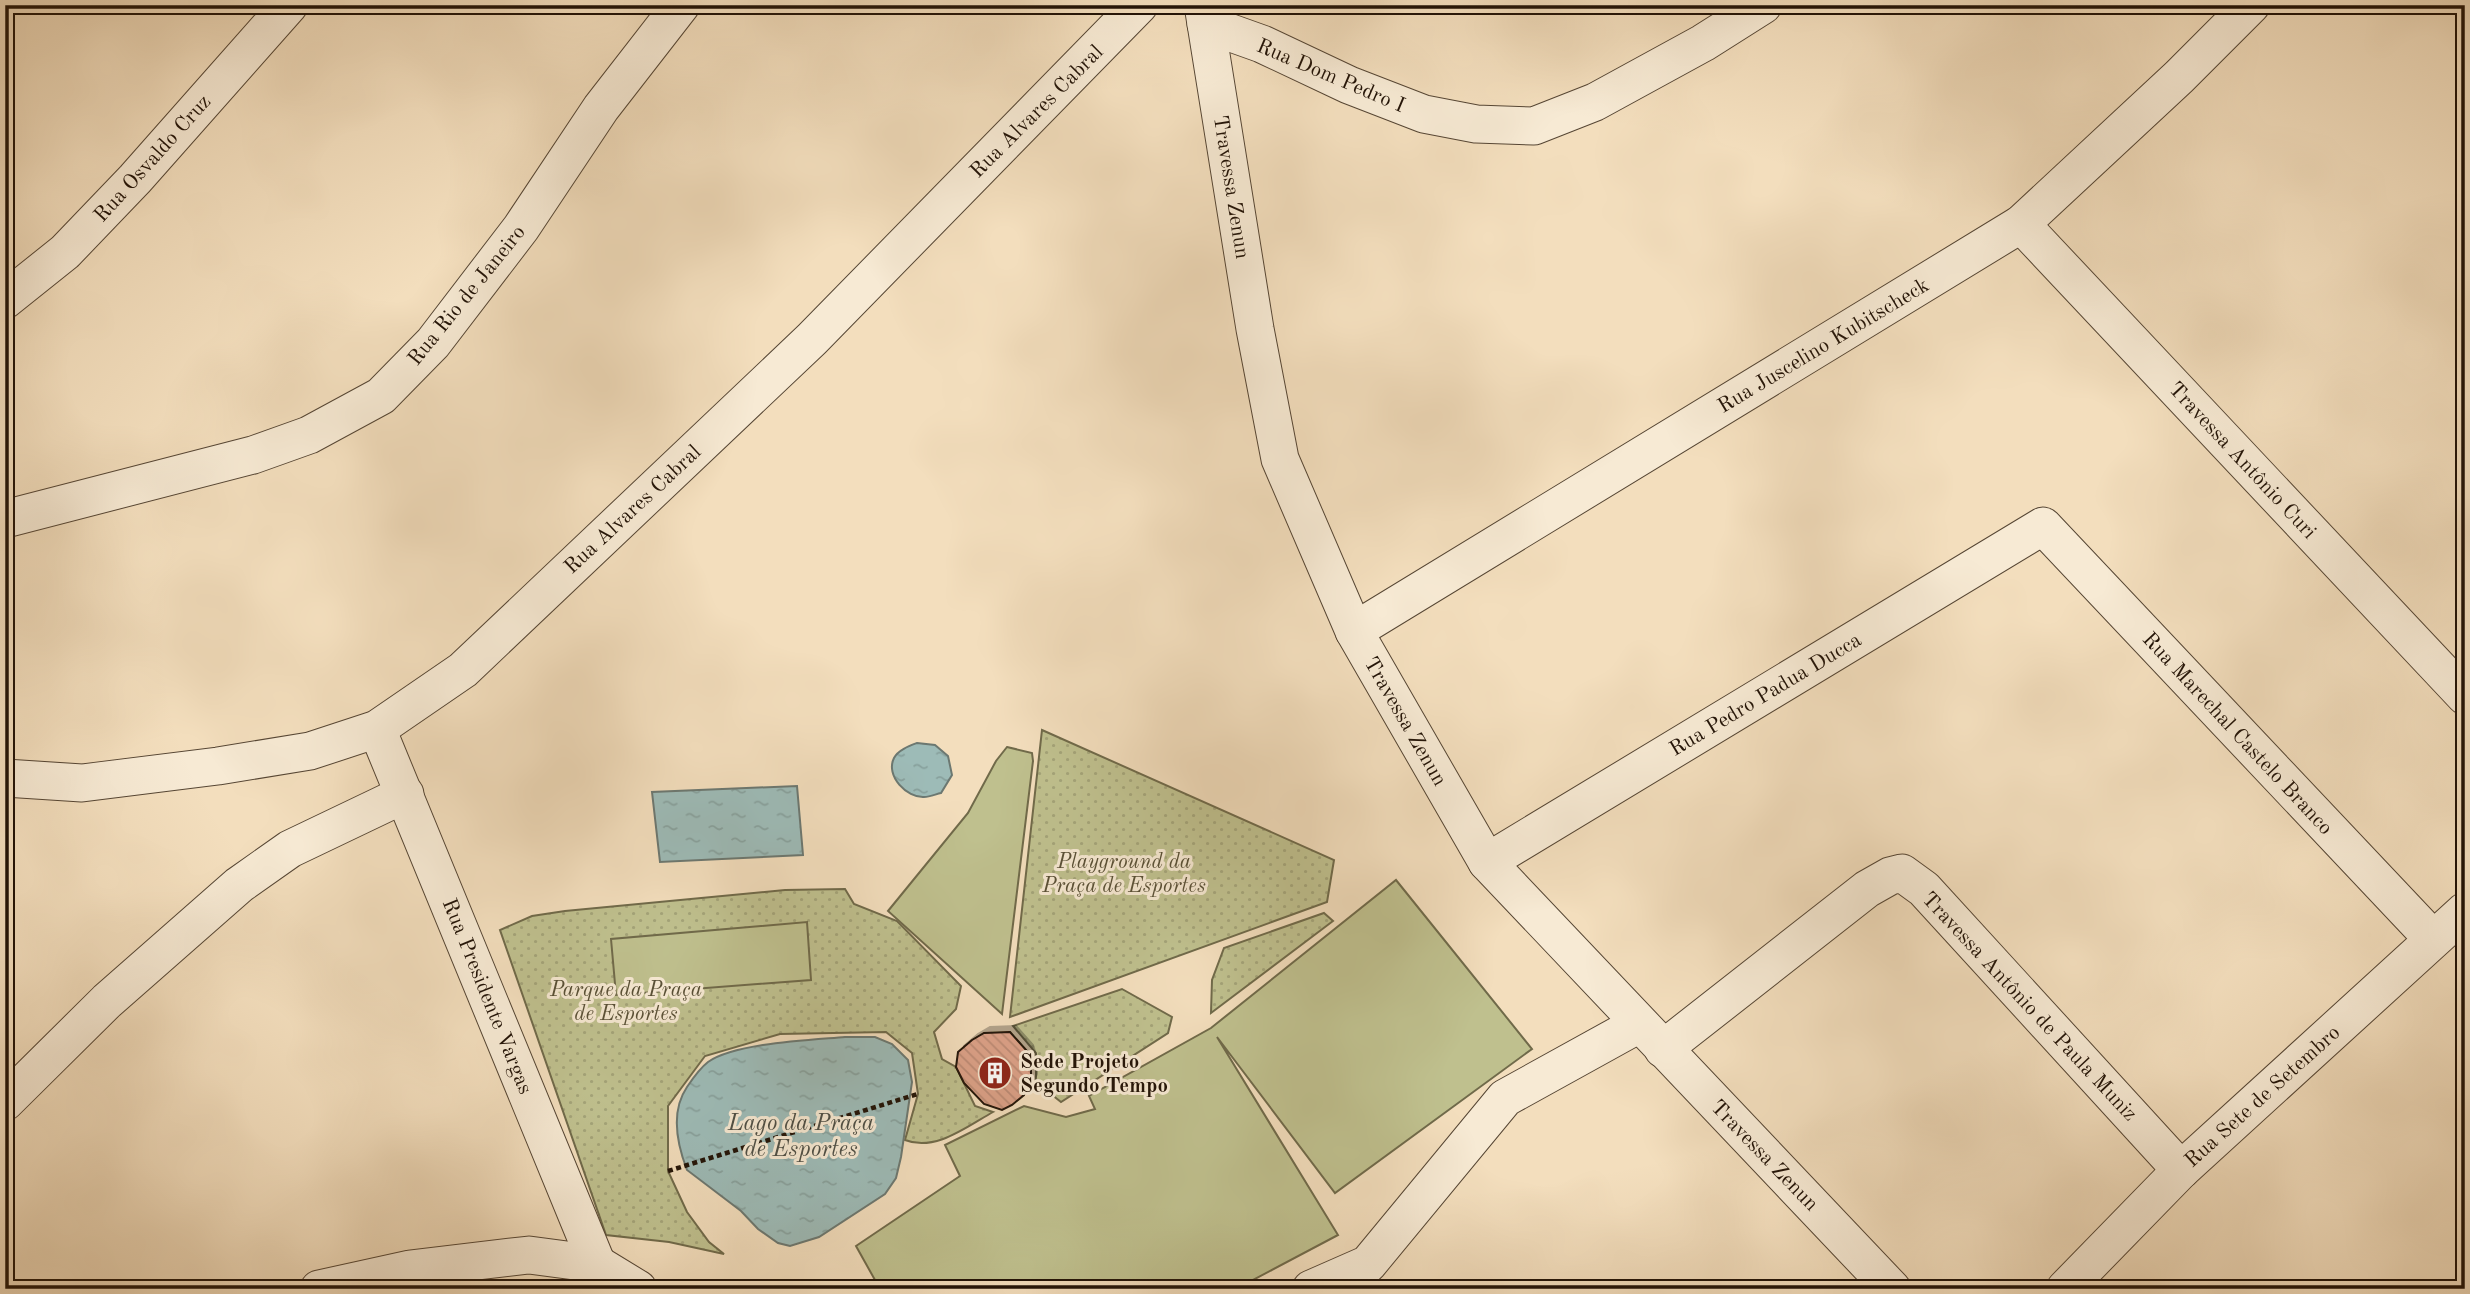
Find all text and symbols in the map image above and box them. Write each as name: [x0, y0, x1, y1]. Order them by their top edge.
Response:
street label: Rua Dom Pedro I: [1253, 36, 1408, 117]
street label: Rua Alvares Cabral: [967, 41, 1108, 182]
street label: Rua Osvaldo Cruz: [91, 91, 216, 227]
street label: Travessa Zenun: [1209, 114, 1252, 260]
street label: Rua Rio de Janeiro: [404, 222, 530, 370]
street label: Rua Juscelino Kubitscheck: [1715, 275, 1933, 418]
street label: Travessa Antônio Curi: [2164, 379, 2320, 543]
street label: Rua Alvares Cabral: [561, 441, 706, 579]
street label: Rua Marechal Castelo Branco: [2138, 629, 2336, 839]
street label: Rua Pedro Padua Ducca: [1666, 630, 1865, 761]
street label: Travessa Zenun: [1359, 654, 1450, 790]
park label: Playground da Praça de Esportes: [1041, 852, 1206, 897]
street label: Travessa Antônio de Paula Muniz: [1917, 889, 2140, 1126]
street label: Rua Presidente Vargas: [438, 896, 535, 1097]
park label: Parque da Praça de Esportes: [549, 980, 702, 1025]
street label: Rua Sete de Setembro: [2181, 1022, 2345, 1172]
place label: Sede Projeto Segundo Tempo: [1020, 1052, 1168, 1097]
building icon: Sede Projeto Segundo Tempo: [976, 1054, 1014, 1092]
street label: Travessa Zenun: [1706, 1097, 1822, 1215]
water label: Lago da Praça de Esportes: [727, 1112, 874, 1162]

